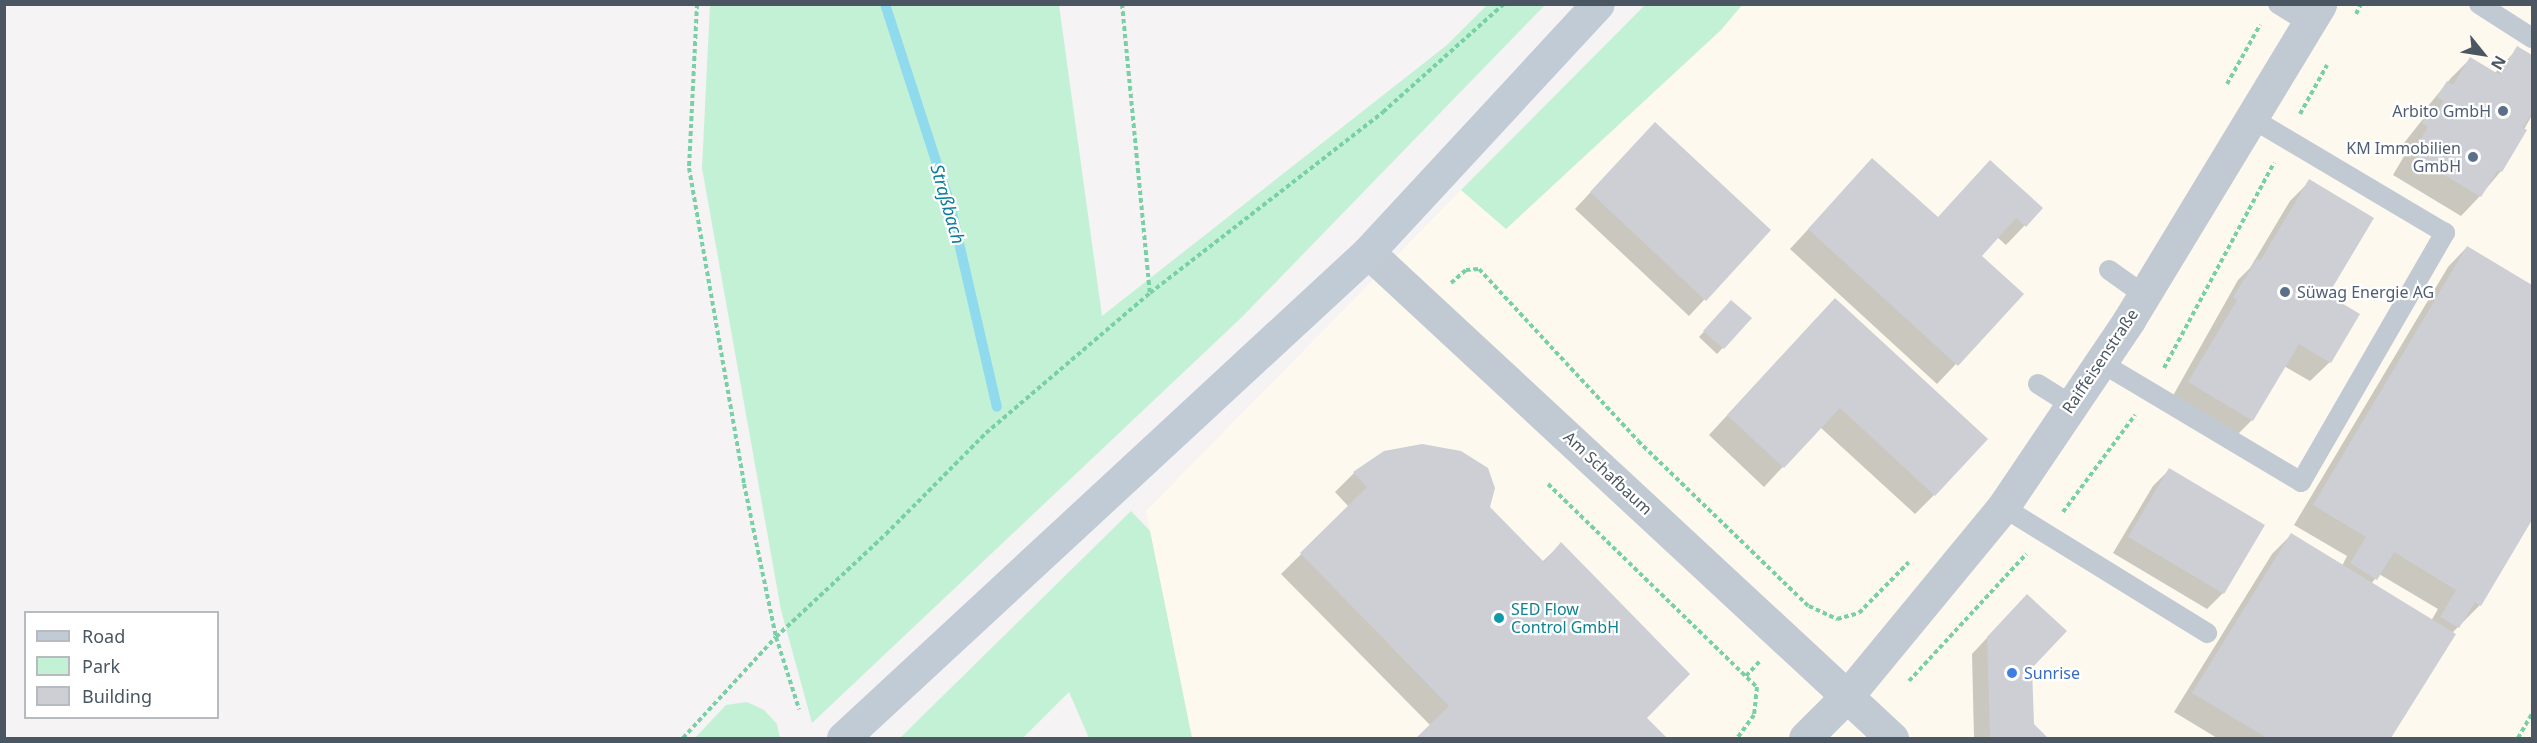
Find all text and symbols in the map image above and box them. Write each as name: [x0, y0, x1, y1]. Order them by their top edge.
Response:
north arrow: [2453, 24, 2513, 84]
text: N: [2486, 52, 2511, 74]
place label: Arbito GmbH: [2392, 101, 2491, 121]
marker: Arbito GmbH: [2496, 104, 2510, 118]
place label: KM Immobilien GmbH: [2346, 138, 2461, 176]
marker: KM Immobilien GmbH: [2466, 150, 2480, 164]
water label: Straßbach: [926, 162, 970, 246]
place label: Süwag Energie AG: [2297, 282, 2434, 302]
marker: Süwag Energie AG: [2278, 285, 2292, 299]
street label: Raiffeisenstraße: [2058, 305, 2142, 417]
street label: Am Schafbaum: [1560, 427, 1656, 519]
place label: SED Flow Control GmbH: [1511, 599, 1619, 637]
legend: [24, 611, 219, 719]
marker: SED Flow Control GmbH: [1492, 611, 1506, 625]
text: Road: [82, 624, 125, 648]
text: Park: [82, 654, 120, 678]
place label: Sunrise: [2024, 663, 2080, 683]
marker: Sunrise: [2005, 666, 2019, 680]
text: Building: [82, 684, 152, 708]

